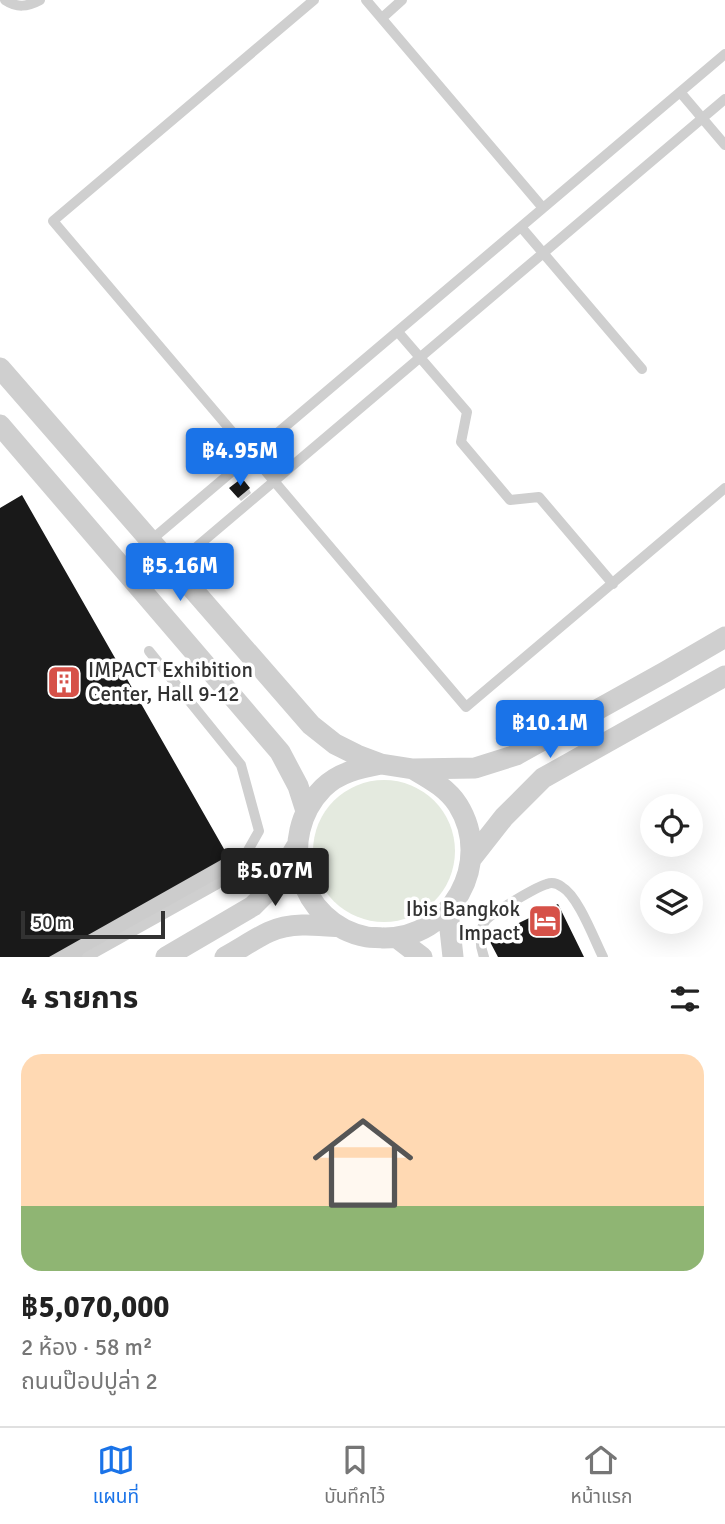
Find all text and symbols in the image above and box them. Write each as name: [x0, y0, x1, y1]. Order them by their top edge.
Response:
pin: ฿4.95M: [183, 428, 297, 488]
text: ฿4.95M: [202, 436, 278, 465]
pin: ฿5.16M: [123, 544, 237, 603]
text: ฿5.16M: [142, 551, 218, 580]
place label: IMPACT Exhibition Center, Hall 9-12: [88, 657, 253, 707]
building icon: IMPACT Exhibition Center, Hall 9-12: [45, 663, 83, 701]
pin: ฿10.1M: [493, 700, 607, 760]
text: ฿10.1M: [512, 708, 588, 737]
map controls: [640, 794, 703, 934]
button: locate: [640, 794, 703, 857]
pin: ฿5.07M: [218, 848, 332, 908]
text: ฿5.07M: [237, 856, 313, 885]
button: layers: [640, 871, 703, 934]
place label: Ibis Bangkok Impact: [406, 896, 520, 946]
hotel icon: Ibis Bangkok Impact: [526, 902, 564, 940]
scale bar: [21, 908, 164, 940]
text: 50 m: [32, 911, 72, 935]
text: 4 รายการ: [21, 980, 138, 1017]
icon: filters: [666, 980, 704, 1018]
icon: home: [300, 1100, 426, 1226]
text: ฿5,070,000: [21, 1289, 170, 1326]
text: 2 ห้อง · 58 m²: [21, 1333, 153, 1362]
text: ถนนป๊อปปูล่า 2: [21, 1367, 158, 1396]
tab: แผนที่: [93, 1441, 139, 1512]
tab: บันทึกไว้: [324, 1441, 385, 1512]
tab: หน้าแรก: [571, 1441, 632, 1512]

